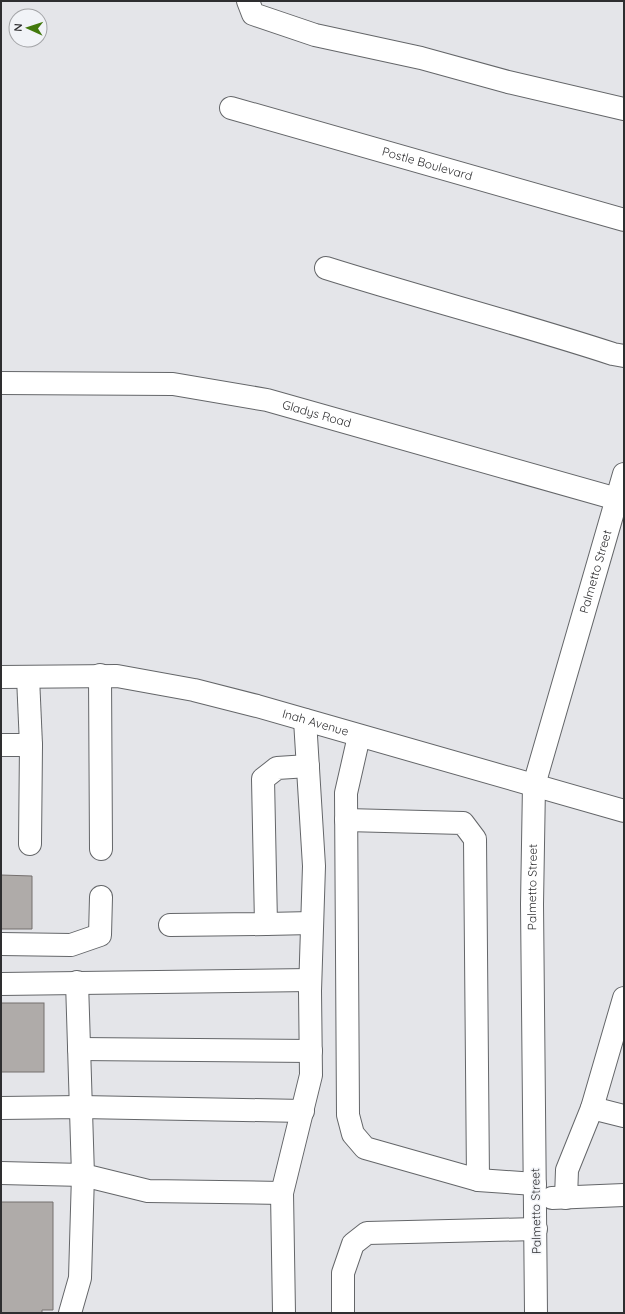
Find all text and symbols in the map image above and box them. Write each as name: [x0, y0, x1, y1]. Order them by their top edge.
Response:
north arrow: [8, 8, 48, 48]
text: N: [11, 23, 25, 32]
street label: Postle Boulevard: [380, 143, 474, 183]
street label: Gladys Road: [281, 397, 353, 430]
street label: Palmetto Street: [576, 528, 614, 615]
street label: Inah Avenue: [281, 706, 351, 739]
street label: Palmetto Street: [524, 844, 540, 930]
street label: Palmetto Street: [527, 1168, 544, 1254]

